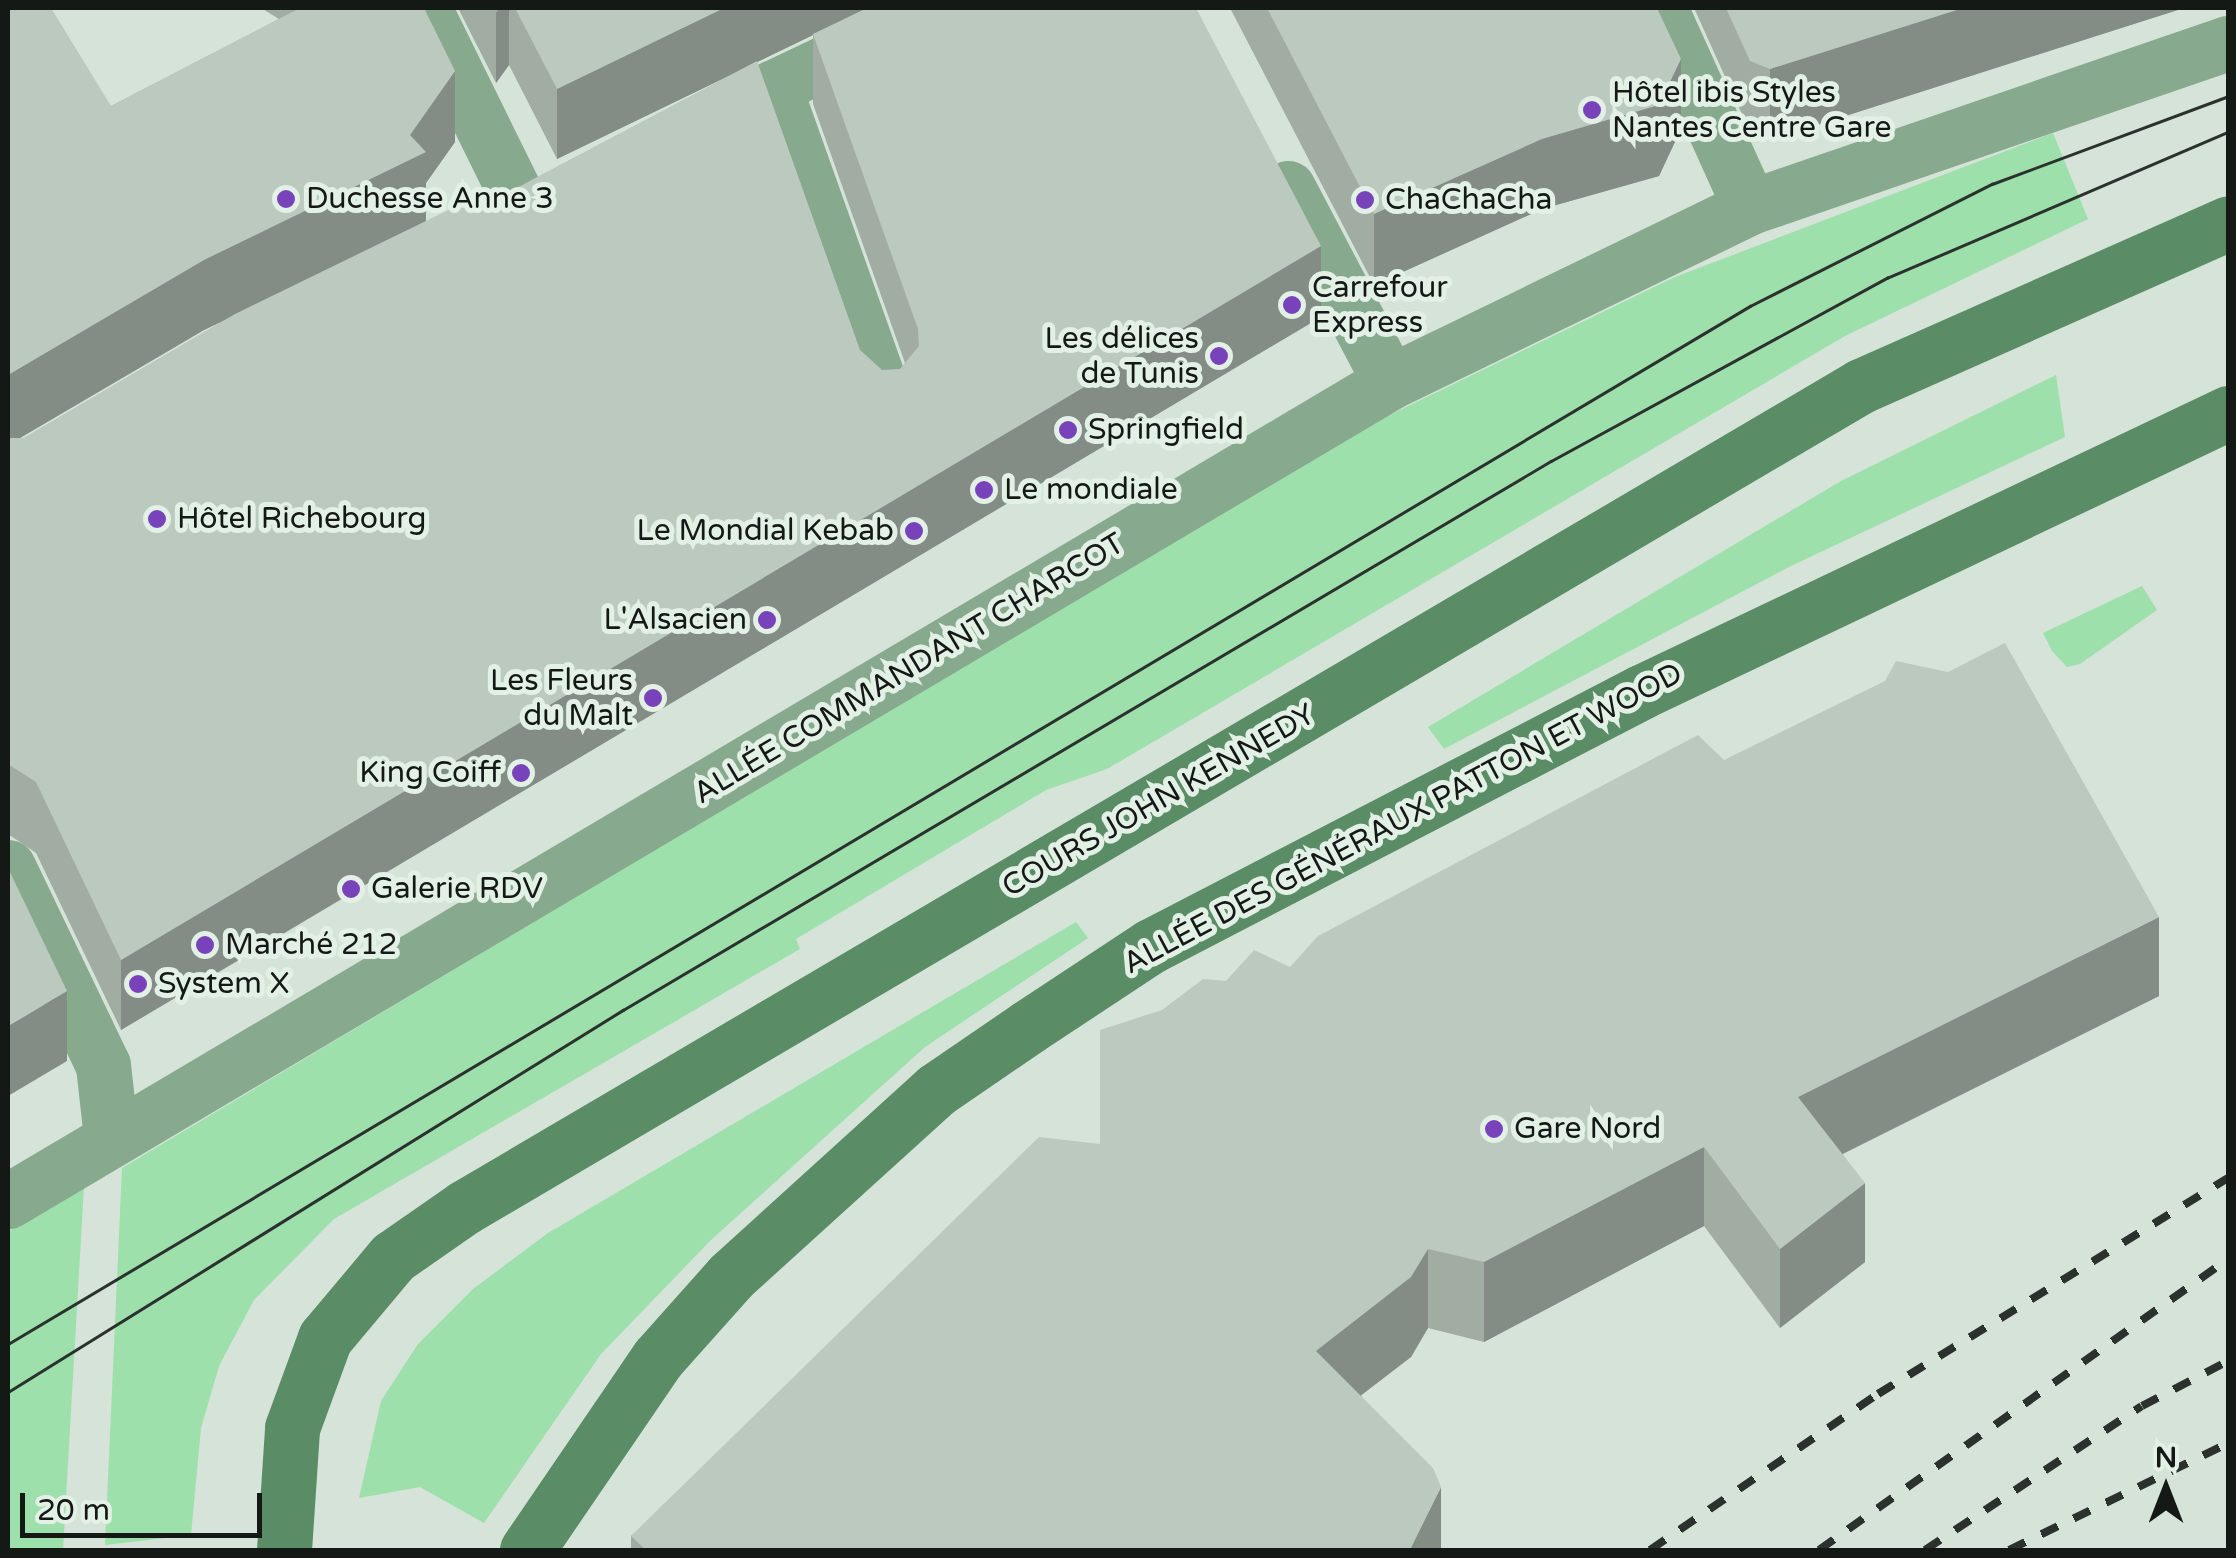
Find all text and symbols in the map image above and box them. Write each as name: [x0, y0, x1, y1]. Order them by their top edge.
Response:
place label: Hôtel ibis Styles Nantes Centre Gare: [1612, 75, 1891, 146]
marker: Hôtel ibis Styles Nantes Centre Gare: [1581, 99, 1603, 121]
place label: Duchesse Anne 3: [306, 181, 554, 217]
place label: ChaChaCha: [1385, 182, 1552, 218]
marker: Duchesse Anne 3: [275, 188, 297, 210]
marker: ChaChaCha: [1354, 189, 1376, 211]
place label: Carrefour Express: [1312, 270, 1448, 340]
marker: Carrefour Express: [1281, 294, 1303, 316]
place label: Les délices de Tunis: [1044, 321, 1199, 392]
marker: Les délices de Tunis: [1208, 345, 1230, 367]
place label: Springfield: [1088, 412, 1244, 448]
marker: Springfield: [1057, 419, 1079, 441]
place label: Le mondiale: [1004, 472, 1178, 508]
marker: Le mondiale: [973, 479, 995, 501]
place label: Hôtel Richebourg: [177, 501, 426, 537]
marker: Hôtel Richebourg: [146, 508, 168, 530]
place label: Le Mondial Kebab: [637, 513, 894, 549]
marker: Le Mondial Kebab: [903, 520, 925, 542]
street label: ALLÉE COMMANDANT CHARCOT: [687, 526, 1131, 812]
place label: L'Alsacien: [603, 602, 747, 638]
marker: L'Alsacien: [756, 609, 778, 631]
street label: ALLÉE DES GÉNÉRAUX PATTON ET WOOD: [1117, 656, 1689, 982]
place label: Les Fleurs du Malt: [490, 663, 633, 734]
marker: Les Fleurs du Malt: [642, 687, 664, 709]
street label: COURS JOHN KENNEDY: [996, 697, 1322, 905]
place label: King Coiff: [359, 755, 501, 791]
marker: King Coiff: [510, 762, 532, 784]
place label: Galerie RDV: [371, 871, 543, 907]
marker: Galerie RDV: [340, 878, 362, 900]
place label: Marché 212: [225, 927, 397, 963]
marker: Marché 212: [194, 934, 216, 956]
place label: System X: [158, 966, 290, 1002]
marker: System X: [127, 973, 149, 995]
place label: Gare Nord: [1514, 1111, 1661, 1147]
marker: Gare Nord: [1483, 1118, 1505, 1140]
north arrow: [2116, 1438, 2216, 1538]
text: N: [2155, 1441, 2177, 1475]
scale bar: [25, 1473, 268, 1535]
text: 20 m: [37, 1492, 110, 1529]

